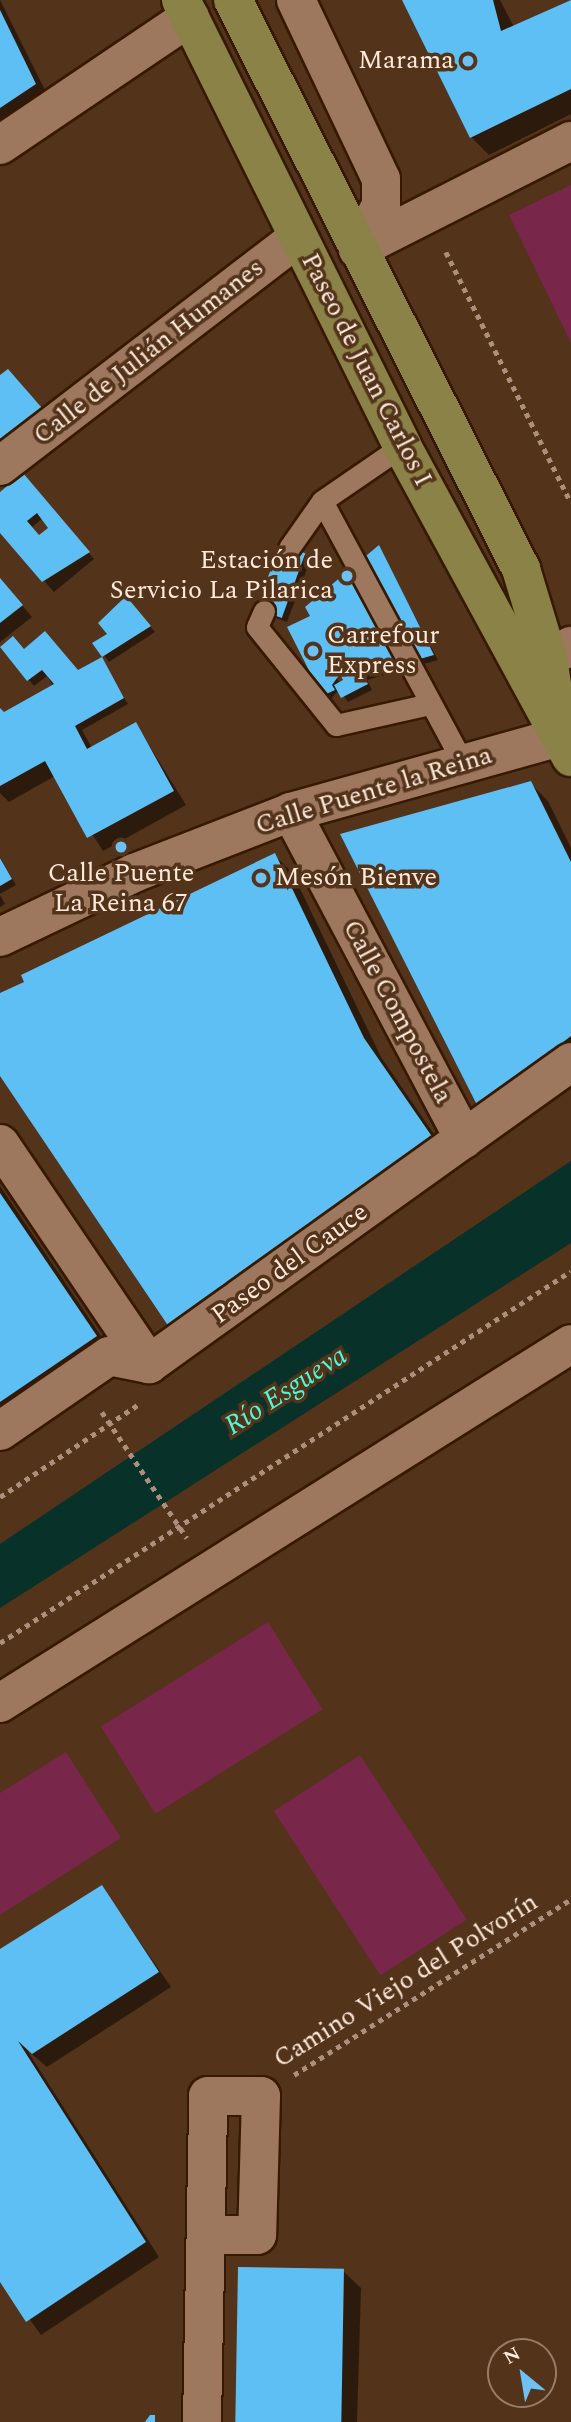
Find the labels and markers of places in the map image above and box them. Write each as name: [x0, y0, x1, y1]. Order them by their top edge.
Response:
place label: Marama: [358, 45, 454, 77]
marker: Marama: [460, 53, 476, 69]
place label: Estación de Servicio La Pilarica: [110, 545, 333, 606]
marker: Estación de Servicio La Pilarica: [339, 568, 355, 584]
place label: Carrefour Express: [327, 620, 440, 682]
marker: Carrefour Express: [305, 643, 321, 659]
marker: Calle Puente La Reina 67: [113, 839, 129, 855]
place label: Calle Puente La Reina 67: [48, 858, 194, 920]
place label: Mesón Bienve: [275, 862, 437, 894]
marker: Mesón Bienve: [253, 870, 269, 886]

